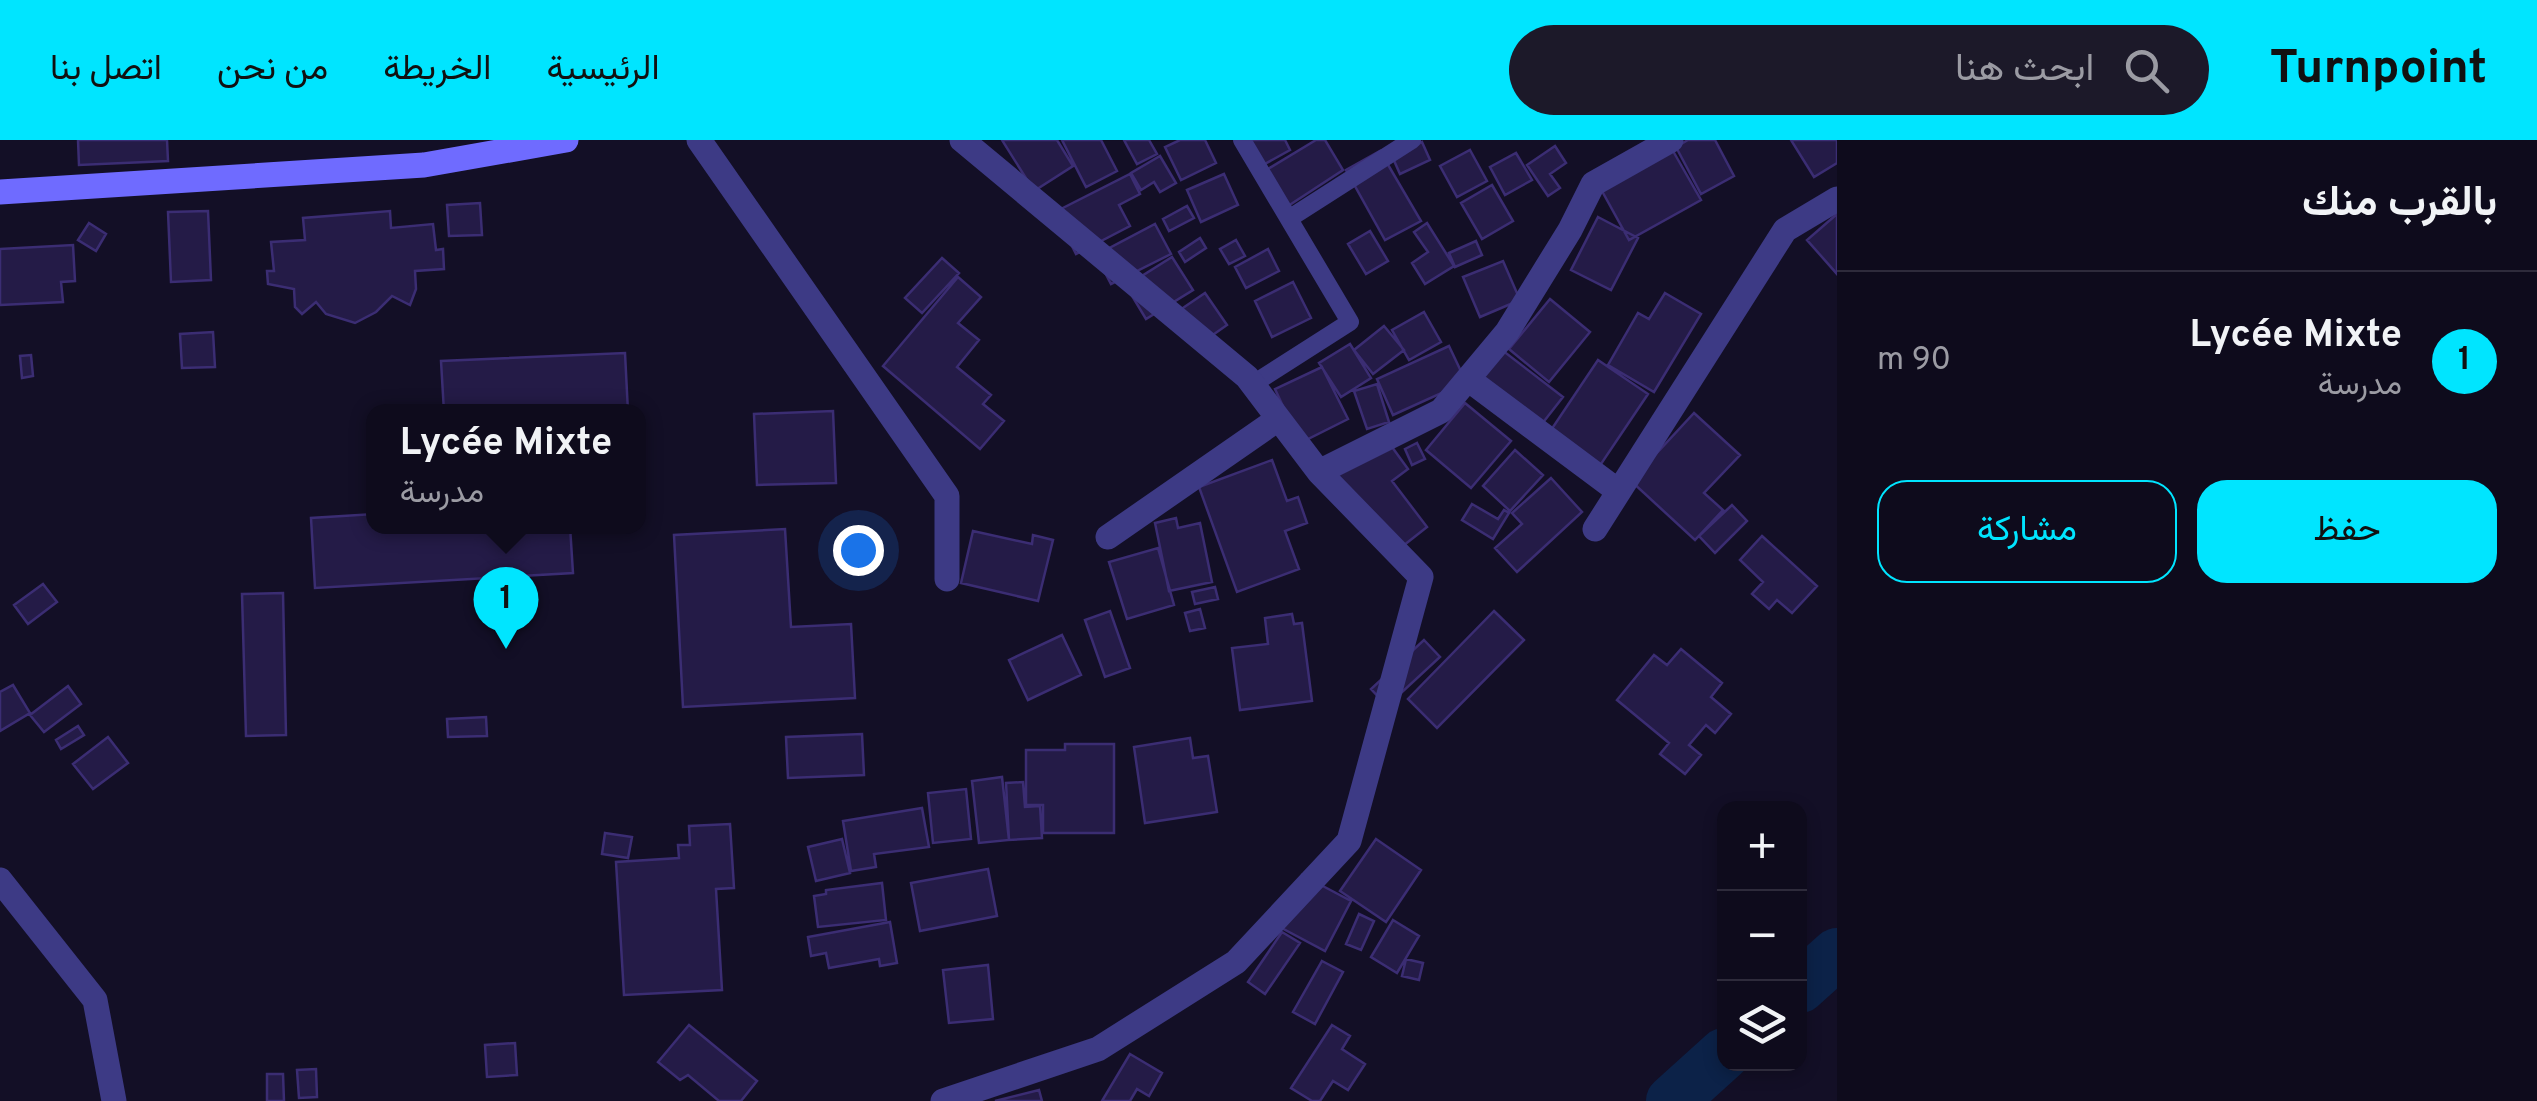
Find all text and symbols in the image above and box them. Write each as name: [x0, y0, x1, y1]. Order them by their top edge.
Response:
search box: [1509, 25, 2209, 115]
text: Turnpoint: [2269, 40, 2487, 100]
icon: search: [2119, 43, 2174, 98]
text: ابحث هنا: [1955, 46, 2094, 95]
text: اتصل بنا: [50, 48, 162, 92]
text: من نحن: [217, 48, 328, 92]
text: الخريطة: [383, 48, 491, 92]
text: الرئيسية: [546, 48, 660, 92]
text: بالقرب منك: [2302, 178, 2497, 231]
text: Lycée Mixte: [2190, 312, 2402, 361]
text: 90 m: [1877, 341, 1951, 381]
text: 1: [2458, 341, 2471, 381]
text: مدرسة: [2318, 366, 2402, 406]
popup: [366, 404, 646, 534]
text: Lycée Mixte: [400, 420, 612, 469]
text: مدرسة: [400, 474, 484, 514]
button: مشاركة: [1877, 480, 2177, 583]
button: حفظ: [2197, 480, 2497, 583]
your location: [833, 525, 884, 576]
pin: 1: [474, 566, 538, 649]
map controls: [1717, 801, 1807, 1071]
button: +: [1717, 801, 1807, 891]
button: −: [1717, 891, 1807, 981]
button: layers: [1717, 981, 1807, 1071]

